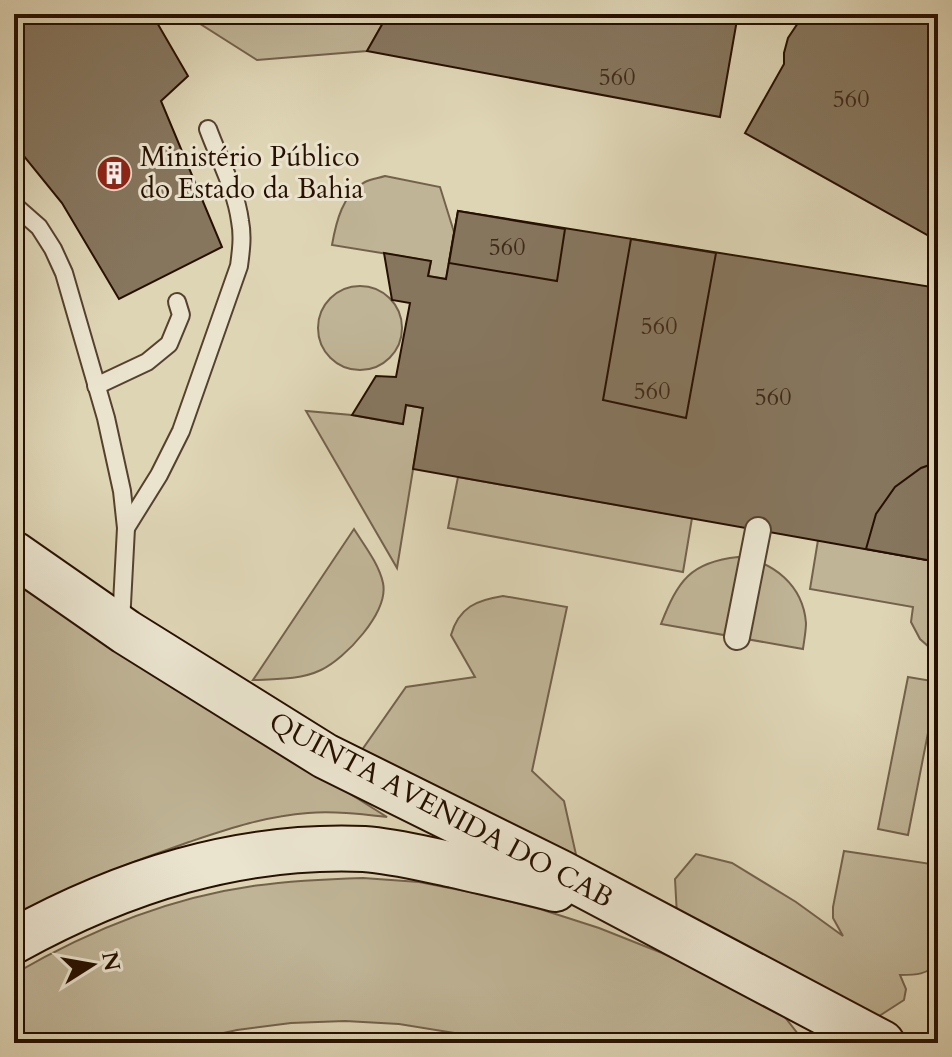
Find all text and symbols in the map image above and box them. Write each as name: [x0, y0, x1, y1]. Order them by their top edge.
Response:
house number: 560: [599, 61, 635, 94]
house number: 560: [833, 83, 869, 116]
place label: Ministério Público do Estado da Bahia: [140, 138, 364, 208]
building icon: Ministério Público do Estado da Bahia: [95, 154, 133, 192]
house number: 560: [489, 231, 525, 264]
house number: 560: [641, 310, 677, 343]
house number: 560: [634, 375, 670, 408]
house number: 560: [755, 381, 791, 414]
street label: QUINTA AVENIDA DO CAB: [262, 703, 620, 917]
north arrow: [52, 925, 132, 1005]
text: N: [94, 949, 127, 974]

